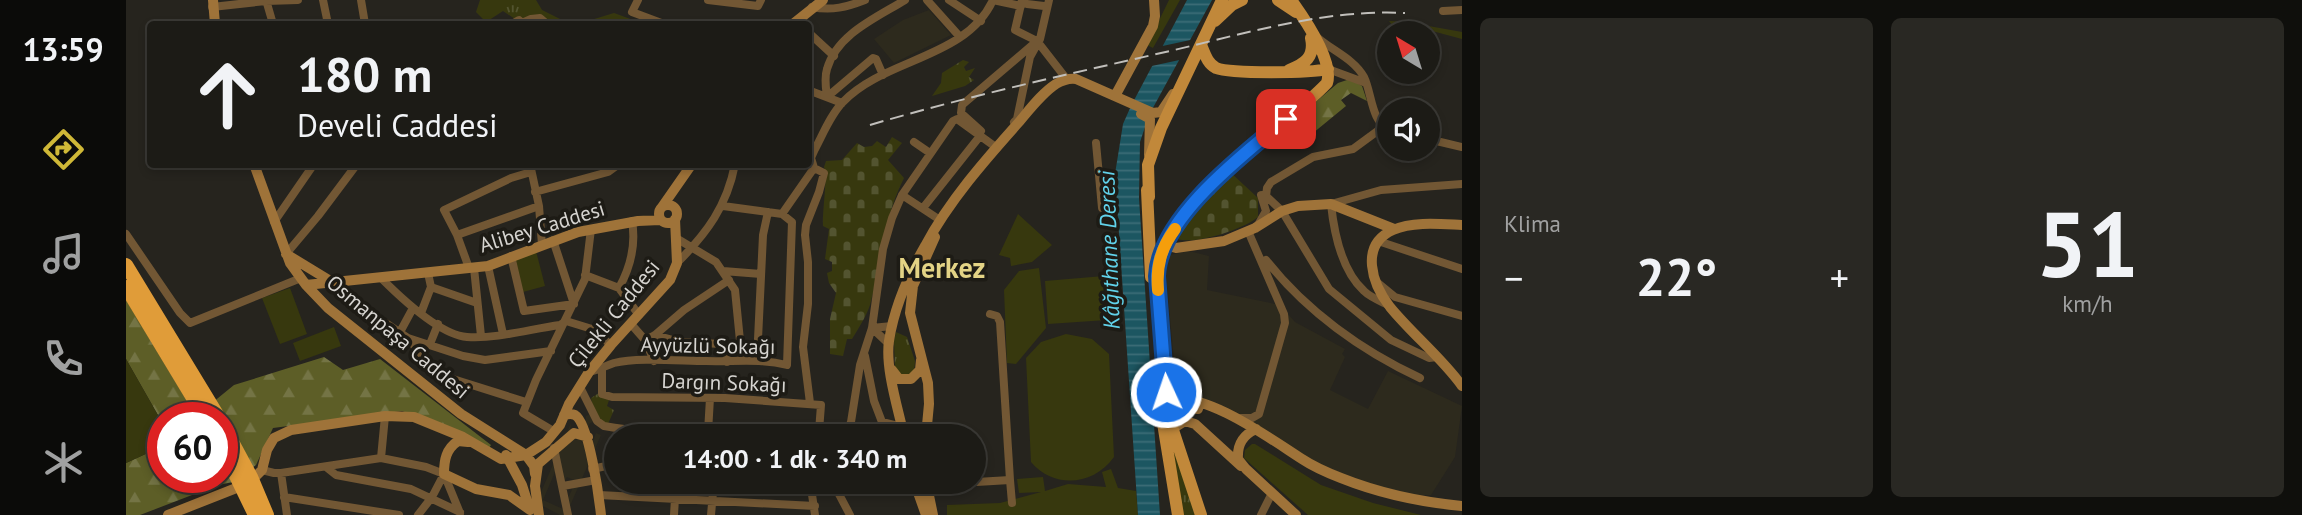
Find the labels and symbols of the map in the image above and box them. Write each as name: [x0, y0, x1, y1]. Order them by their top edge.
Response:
north arrow: [1377, 21, 1440, 84]
pin: [1256, 89, 1316, 149]
water label: Kâğıthane Deresi: [1091, 169, 1126, 330]
street label: Alibey Caddesi: [476, 195, 608, 258]
district label: Merkez: [899, 249, 985, 286]
street label: Çilekli Caddesi: [562, 254, 666, 373]
street label: Osmanpaşa Caddesi: [321, 269, 475, 404]
street label: Ayyüzlü Sokağı: [640, 331, 776, 360]
position arrow: [1129, 355, 1203, 429]
street label: Dargın Sokağı: [661, 367, 787, 398]
speed limit sign: 60: [147, 402, 238, 493]

